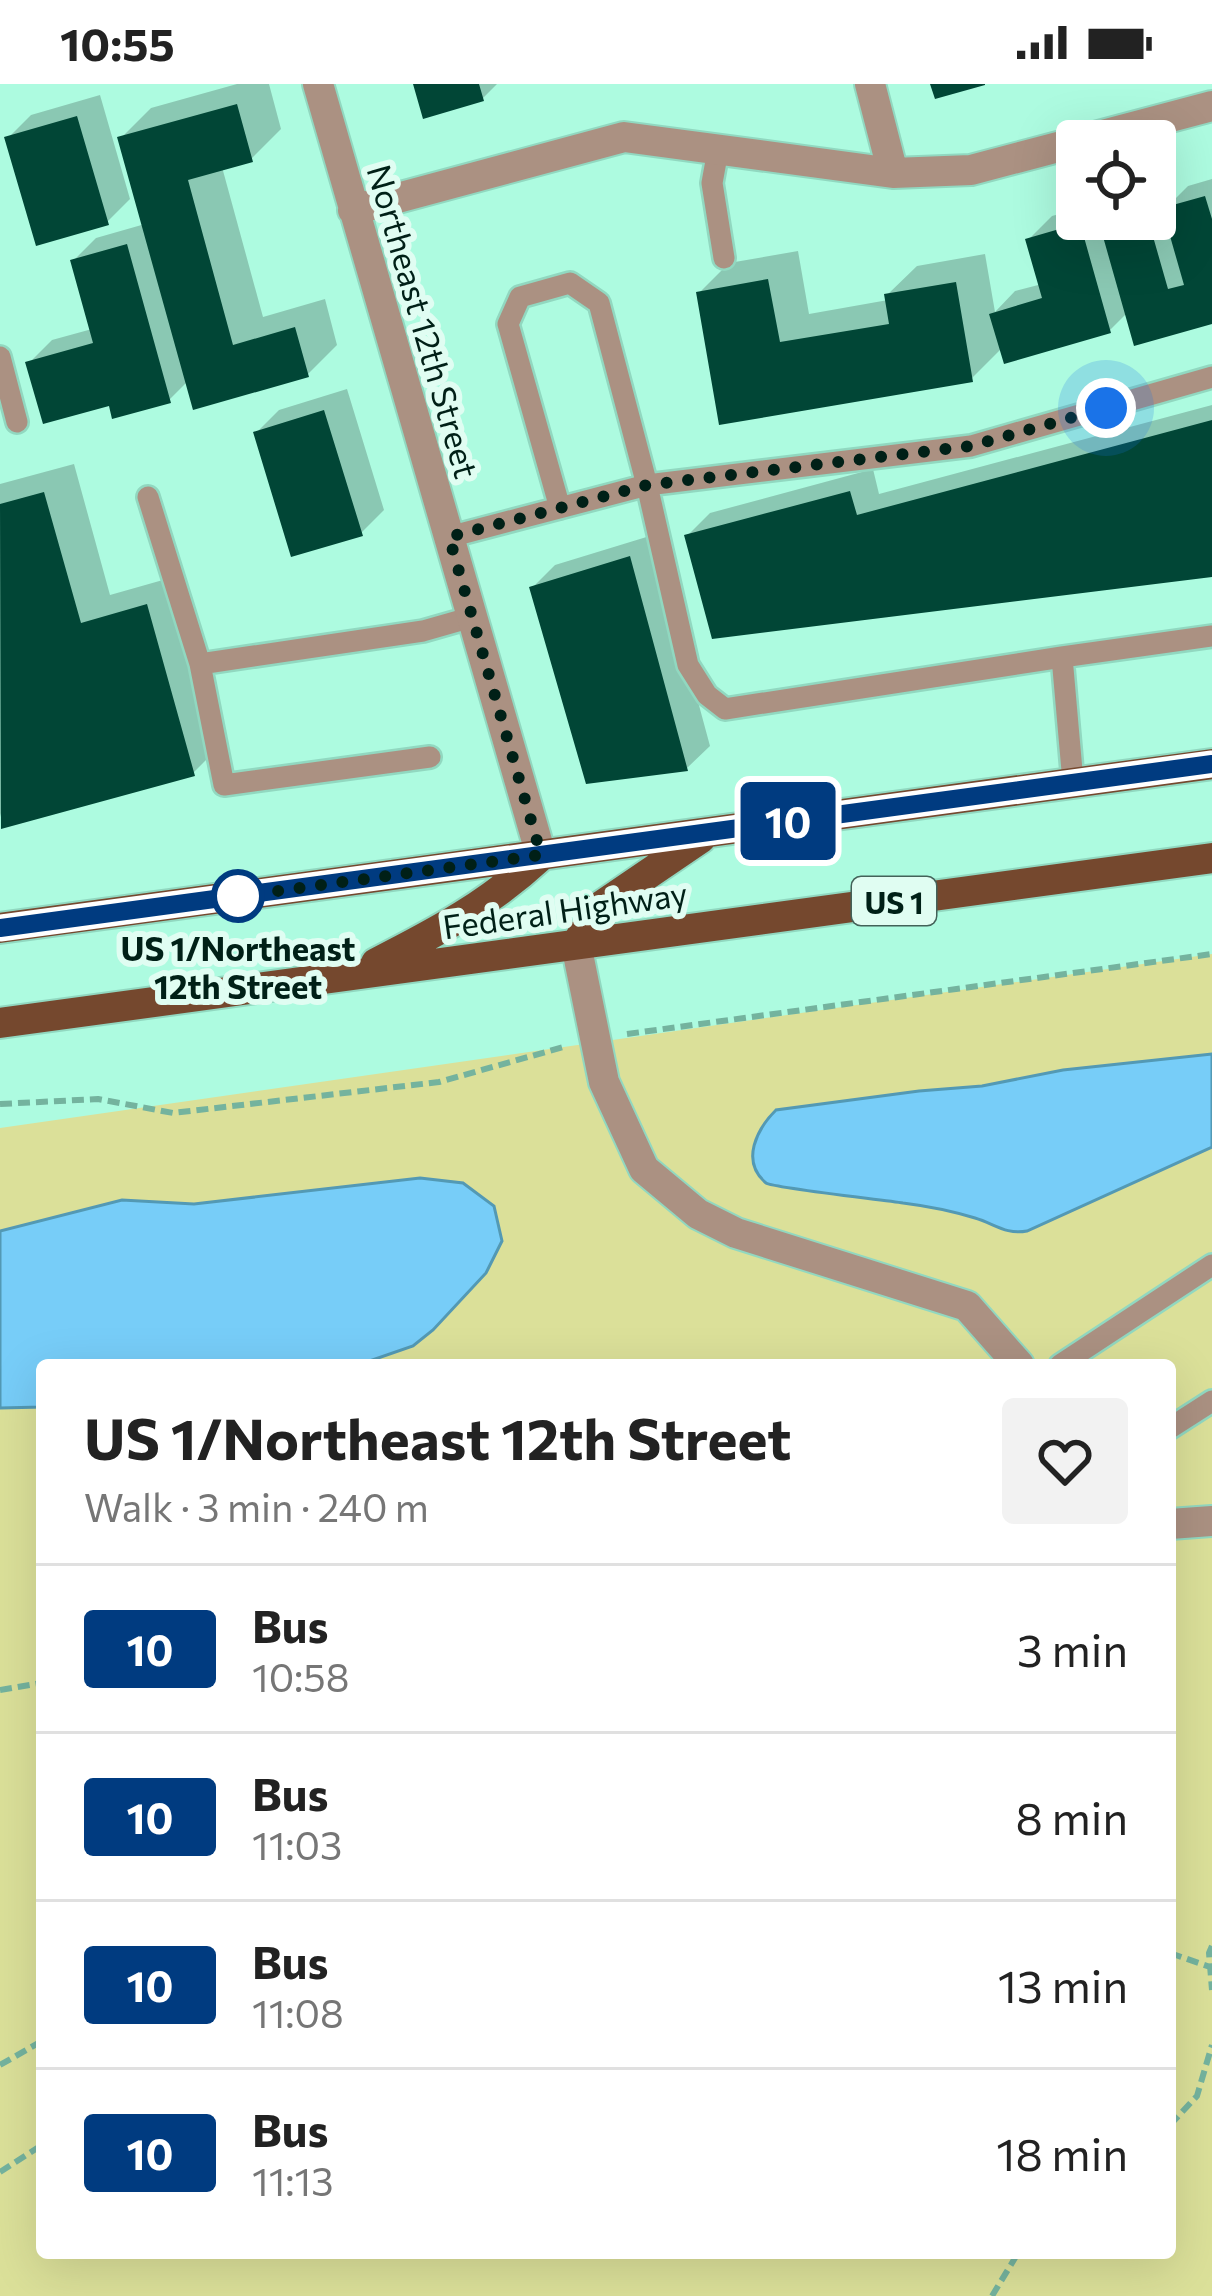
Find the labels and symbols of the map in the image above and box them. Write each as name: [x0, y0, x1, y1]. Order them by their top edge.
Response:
street label: Northeast 12th Street: [360, 160, 488, 482]
your location: [1076, 378, 1136, 438]
line badge: 10: [734, 782, 842, 860]
marker: US 1/Northeast 12th Street: [213, 871, 263, 921]
street label: Federal Highway: [440, 872, 690, 946]
road number: US 1: [852, 877, 936, 925]
place label: US 1/Northeast 12th Street: [120, 927, 356, 1006]

